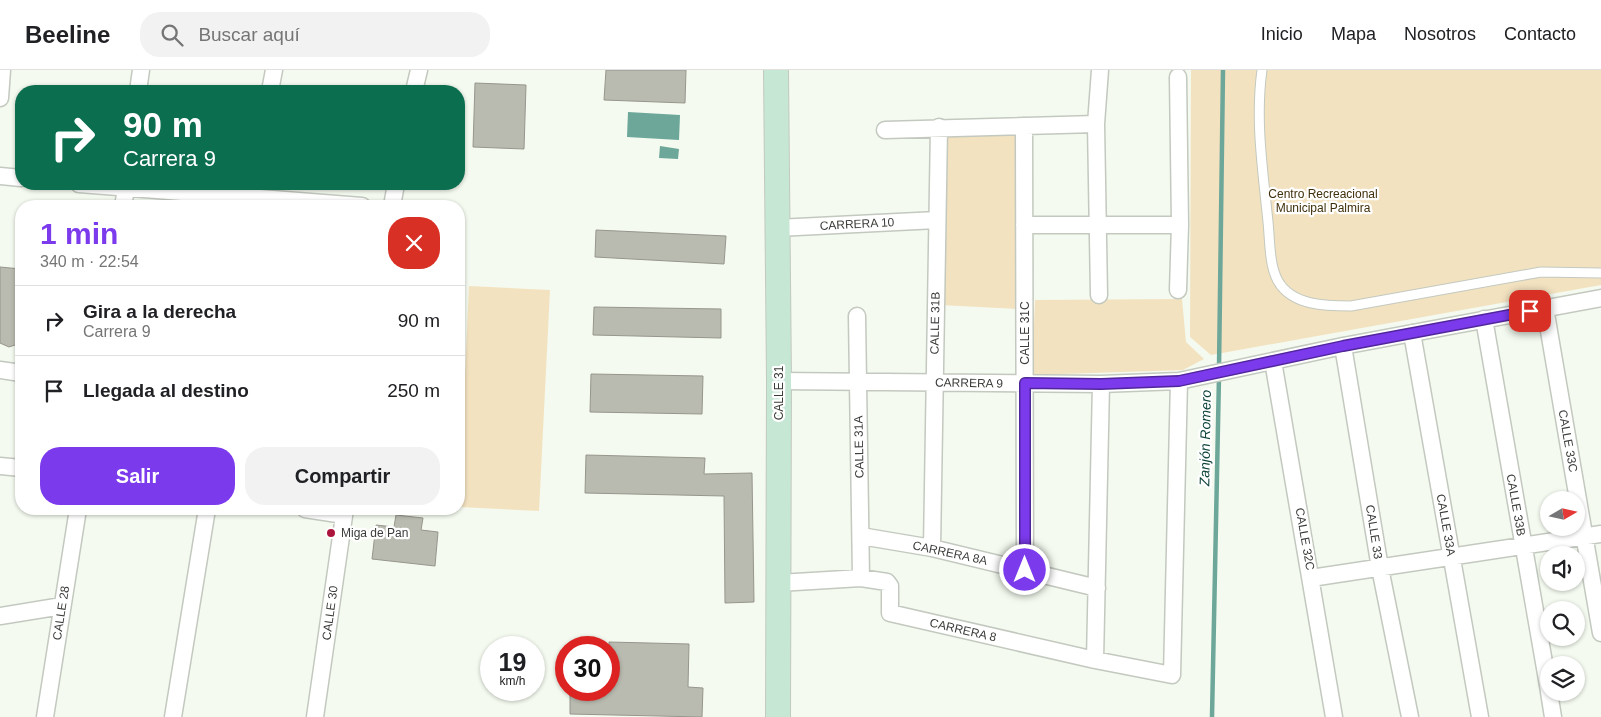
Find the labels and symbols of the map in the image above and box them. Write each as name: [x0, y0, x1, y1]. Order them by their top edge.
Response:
park label: Centro Recreacional Municipal Palmira: [1268, 187, 1378, 215]
street label: CARRERA 10: [819, 215, 895, 233]
pin: [1509, 290, 1551, 332]
street label: CALLE 31B: [927, 292, 943, 354]
street label: CALLE 31C: [1018, 301, 1032, 365]
street label: CALLE 31: [772, 365, 786, 420]
street label: CARRERA 9: [935, 375, 1003, 391]
water label: Zanjón Romero: [1196, 389, 1214, 487]
street label: CALLE 33C: [1556, 409, 1580, 474]
street label: CALLE 31A: [851, 416, 867, 478]
street label: CALLE 33B: [1504, 473, 1528, 537]
north arrow: [1540, 491, 1585, 536]
street label: CALLE 33A: [1434, 493, 1458, 557]
street label: CALLE 33: [1363, 504, 1385, 560]
street label: CALLE 32C: [1293, 507, 1317, 572]
place label: Miga de Pan: [341, 526, 408, 540]
marker: Miga de Pan: [325, 527, 337, 539]
street label: CARRERA 8A: [911, 538, 989, 568]
position arrow: [998, 543, 1050, 595]
street label: CALLE 28: [50, 585, 72, 641]
street label: CALLE 30: [319, 585, 341, 641]
street label: CARRERA 8: [928, 616, 998, 645]
speed limit sign: 30: [555, 636, 620, 701]

